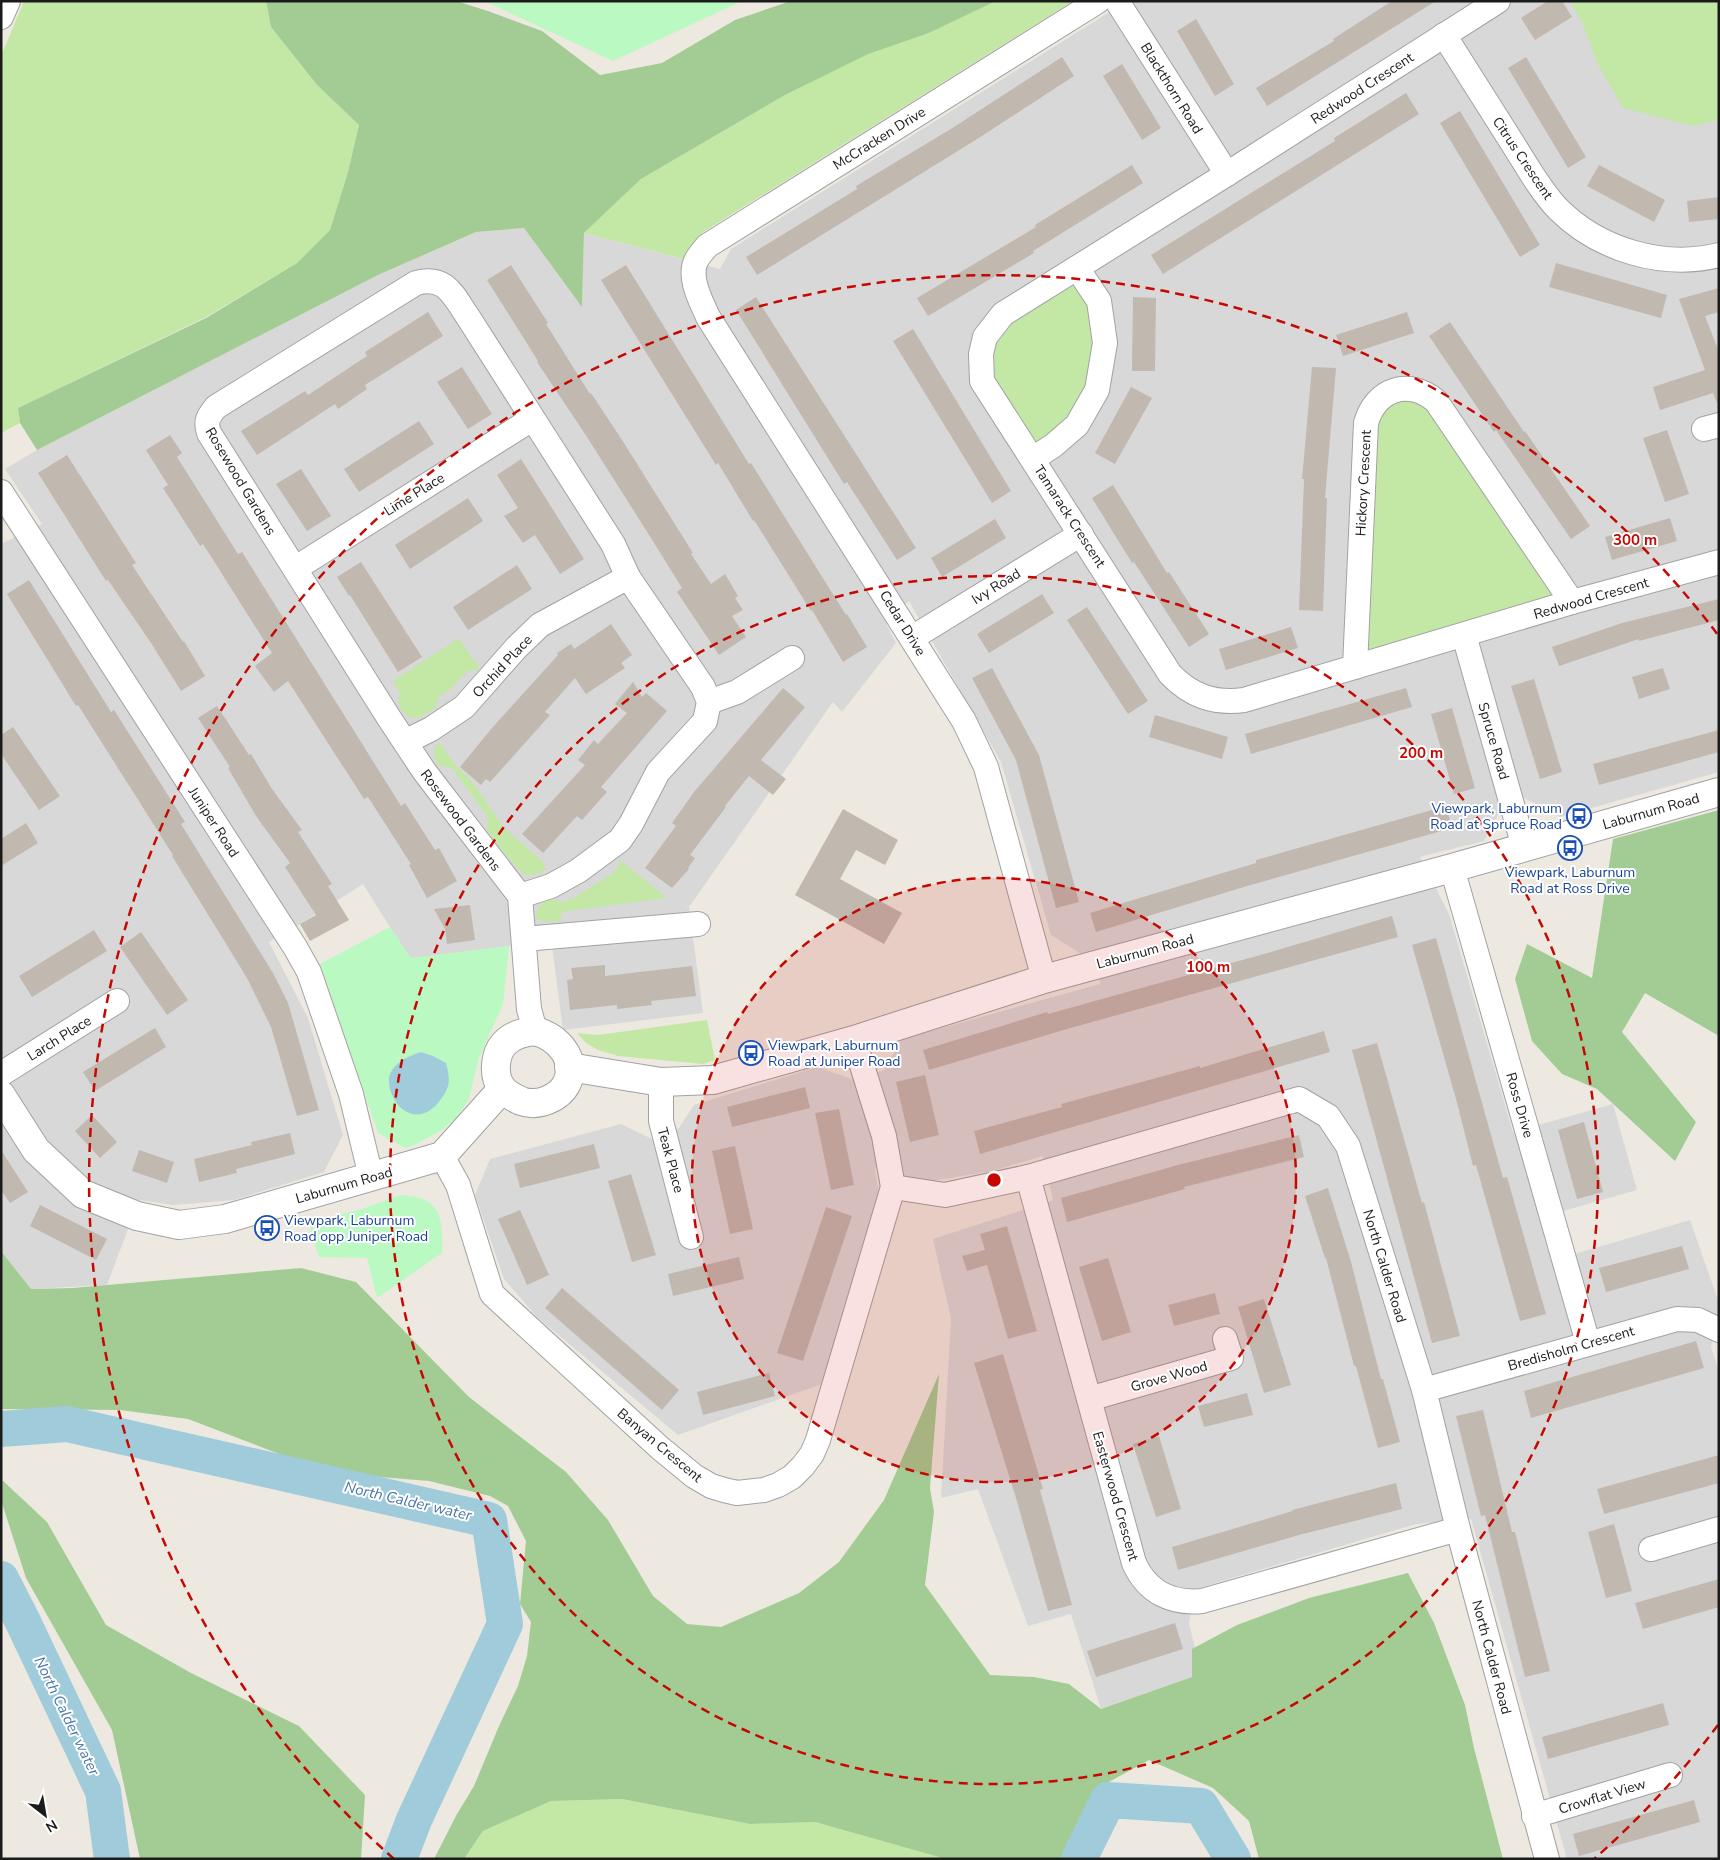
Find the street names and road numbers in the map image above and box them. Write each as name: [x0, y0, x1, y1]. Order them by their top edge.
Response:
street label: Blackthorn Road: [1136, 39, 1207, 137]
street label: Redwood Crescent: [1307, 48, 1417, 129]
street label: McCracken Drive: [829, 102, 929, 174]
street label: Citrus Crescent: [1488, 113, 1557, 203]
street label: Rosewood Gardens: [201, 424, 280, 539]
street label: Hickory Crescent: [1351, 429, 1376, 537]
street label: Tamarack Crescent: [1029, 461, 1110, 571]
street label: Lime Place: [380, 468, 448, 521]
street label: Ivy Road: [968, 564, 1024, 609]
street label: Redwood Crescent: [1531, 573, 1651, 624]
street label: Cedar Drive: [875, 587, 930, 660]
street label: Orchid Place: [468, 631, 536, 702]
street label: Spruce Road: [1473, 700, 1514, 782]
street label: Rosewood Gardens: [416, 766, 505, 875]
street label: Juniper Road: [183, 783, 243, 861]
street label: Laburnum Road: [1600, 789, 1702, 834]
street label: Laburnum Road: [1094, 929, 1196, 974]
street label: Larch Place: [24, 1011, 95, 1066]
street label: Ross Drive: [1501, 1070, 1538, 1140]
street label: Teak Place: [653, 1125, 688, 1195]
street label: Laburnum Road: [293, 1163, 395, 1208]
street label: North Calder Road: [1358, 1207, 1411, 1325]
street label: Bredisholm Crescent: [1506, 1321, 1637, 1376]
street label: Grove Wood: [1128, 1356, 1210, 1397]
street label: Banyan Crescent: [613, 1404, 706, 1487]
street label: Easterwood Crescent: [1088, 1429, 1143, 1563]
street label: North Calder Road: [1467, 1598, 1516, 1716]
street label: Crowflat View: [1556, 1774, 1648, 1819]

